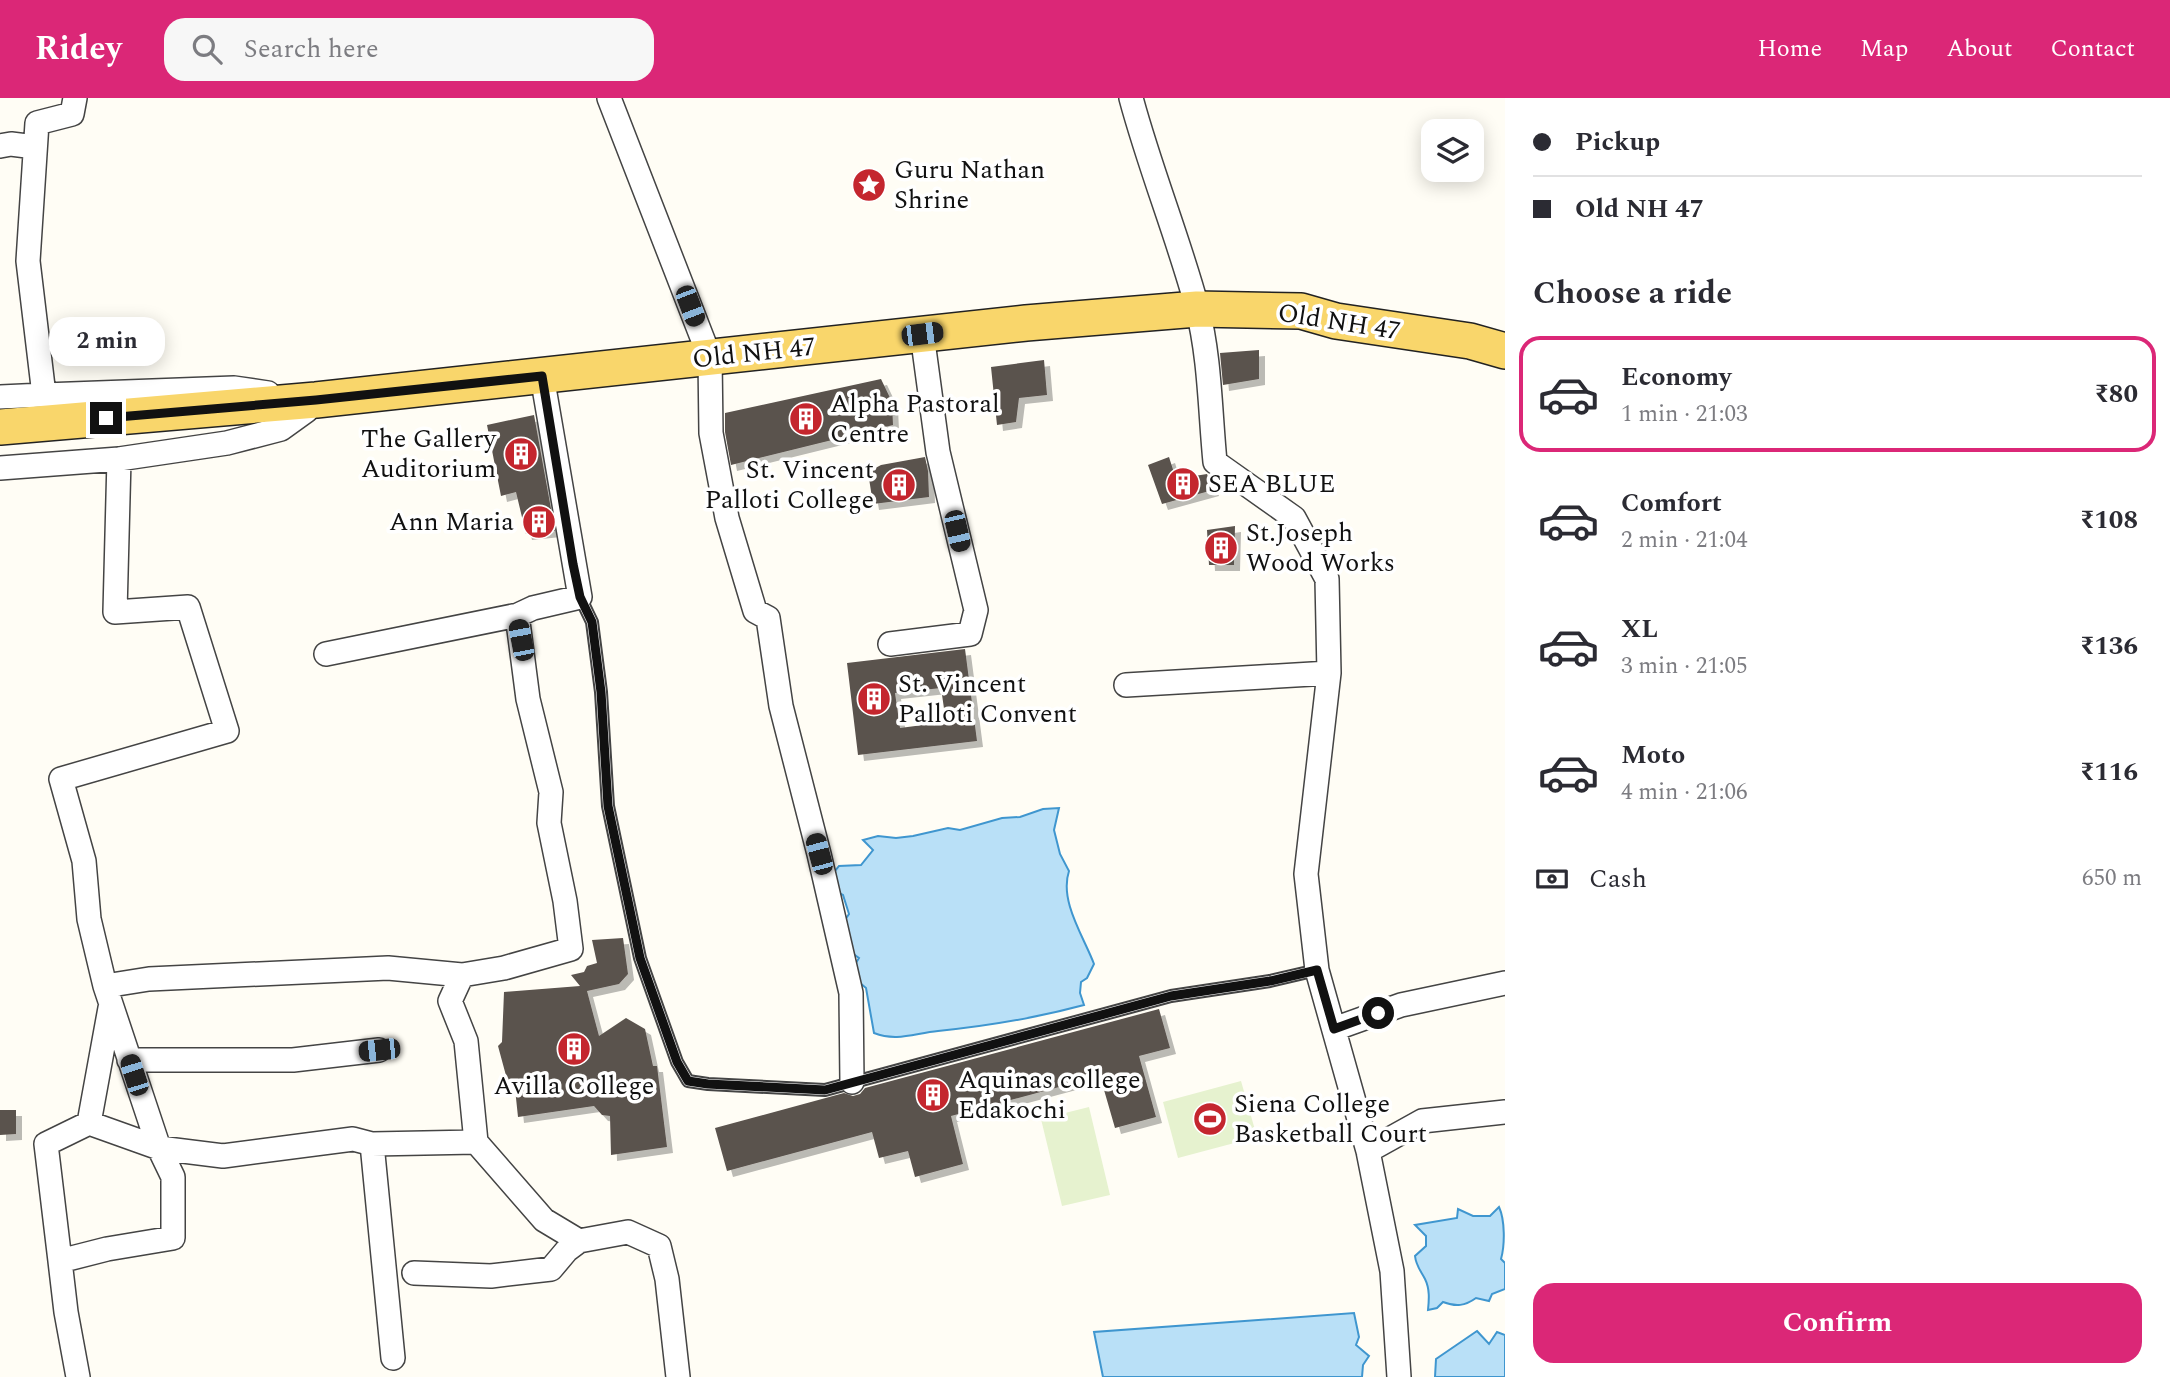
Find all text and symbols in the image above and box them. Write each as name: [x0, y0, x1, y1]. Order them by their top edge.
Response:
search box: [164, 18, 654, 81]
text: Ridey: [35, 24, 122, 74]
text: Search here: [244, 29, 379, 69]
icon: search: [188, 30, 226, 68]
text: Home: [1757, 31, 1822, 67]
text: Map: [1860, 31, 1908, 67]
text: About: [1946, 31, 2012, 67]
text: Contact: [2050, 31, 2135, 67]
map controls: [1421, 119, 1484, 182]
button: layers: [1421, 119, 1484, 182]
text: Pickup: [1575, 122, 1660, 162]
place label: Guru Nathan Shrine: [894, 150, 1045, 220]
place icon: Guru Nathan Shrine: [850, 166, 888, 204]
text: Old NH 47: [1575, 189, 1704, 229]
text: Choose a ride: [1533, 269, 1732, 318]
car: [673, 283, 708, 329]
street label: Old NH 47: [1275, 293, 1403, 351]
callout: 2 min: [48, 316, 164, 366]
car: [900, 321, 945, 347]
text: 2 min: [76, 324, 138, 359]
street label: Old NH 47: [690, 327, 818, 379]
text: Economy: [1621, 357, 1731, 397]
icon: car: [1537, 363, 1600, 426]
text: ₹80: [2094, 374, 2138, 414]
place label: Alpha Pastoral Centre: [830, 384, 1000, 454]
text: 1 min · 21:03: [1621, 397, 1748, 432]
building icon: Alpha Pastoral Centre: [787, 400, 825, 438]
route end: [90, 402, 122, 434]
place label: The Gallery Auditorium: [361, 419, 498, 489]
building icon: The Gallery Auditorium: [502, 435, 540, 473]
place label: St. Vincent Palloti College: [705, 450, 874, 520]
place label: SEA BLUE: [1208, 464, 1336, 504]
building icon: SEA BLUE: [1164, 465, 1202, 503]
building icon: St. Vincent Palloti College: [880, 466, 918, 504]
text: Comfort: [1621, 483, 1722, 523]
icon: car: [1537, 489, 1600, 552]
text: ₹108: [2080, 500, 2138, 540]
place label: Ann Maria: [389, 502, 514, 542]
building icon: Ann Maria: [520, 503, 558, 541]
car: [943, 508, 972, 554]
place label: St.Joseph Wood Works: [1246, 513, 1395, 583]
text: 2 min · 21:04: [1621, 523, 1748, 558]
building icon: St.Joseph Wood Works: [1202, 529, 1240, 567]
text: XL: [1621, 609, 1658, 649]
icon: car: [1537, 615, 1600, 678]
car: [507, 617, 536, 663]
text: ₹136: [2080, 626, 2138, 666]
text: 3 min · 21:05: [1621, 649, 1748, 684]
place label: St. Vincent Palloti Convent: [898, 664, 1077, 734]
building icon: St. Vincent Palloti Convent: [855, 680, 893, 718]
text: Moto: [1621, 735, 1685, 775]
icon: car: [1537, 741, 1600, 804]
text: ₹116: [2080, 752, 2138, 792]
text: 4 min · 21:06: [1621, 775, 1748, 810]
car: [804, 831, 835, 877]
text: Cash: [1589, 859, 1647, 899]
icon: cash: [1533, 860, 1571, 898]
text: 650 m: [2082, 861, 2142, 896]
route start: [1362, 997, 1394, 1029]
building icon: Avilla College: [555, 1030, 593, 1068]
car: [358, 1037, 401, 1063]
car: [118, 1052, 151, 1098]
place label: Aquinas college Edakochi: [958, 1060, 1141, 1130]
place label: Avilla College: [494, 1066, 654, 1106]
building icon: Aquinas college Edakochi: [914, 1076, 952, 1114]
place label: Siena College Basketball Court: [1234, 1084, 1427, 1154]
sports icon: Siena College Basketball Court: [1191, 1100, 1229, 1138]
button: Confirm: [1533, 1283, 2142, 1363]

